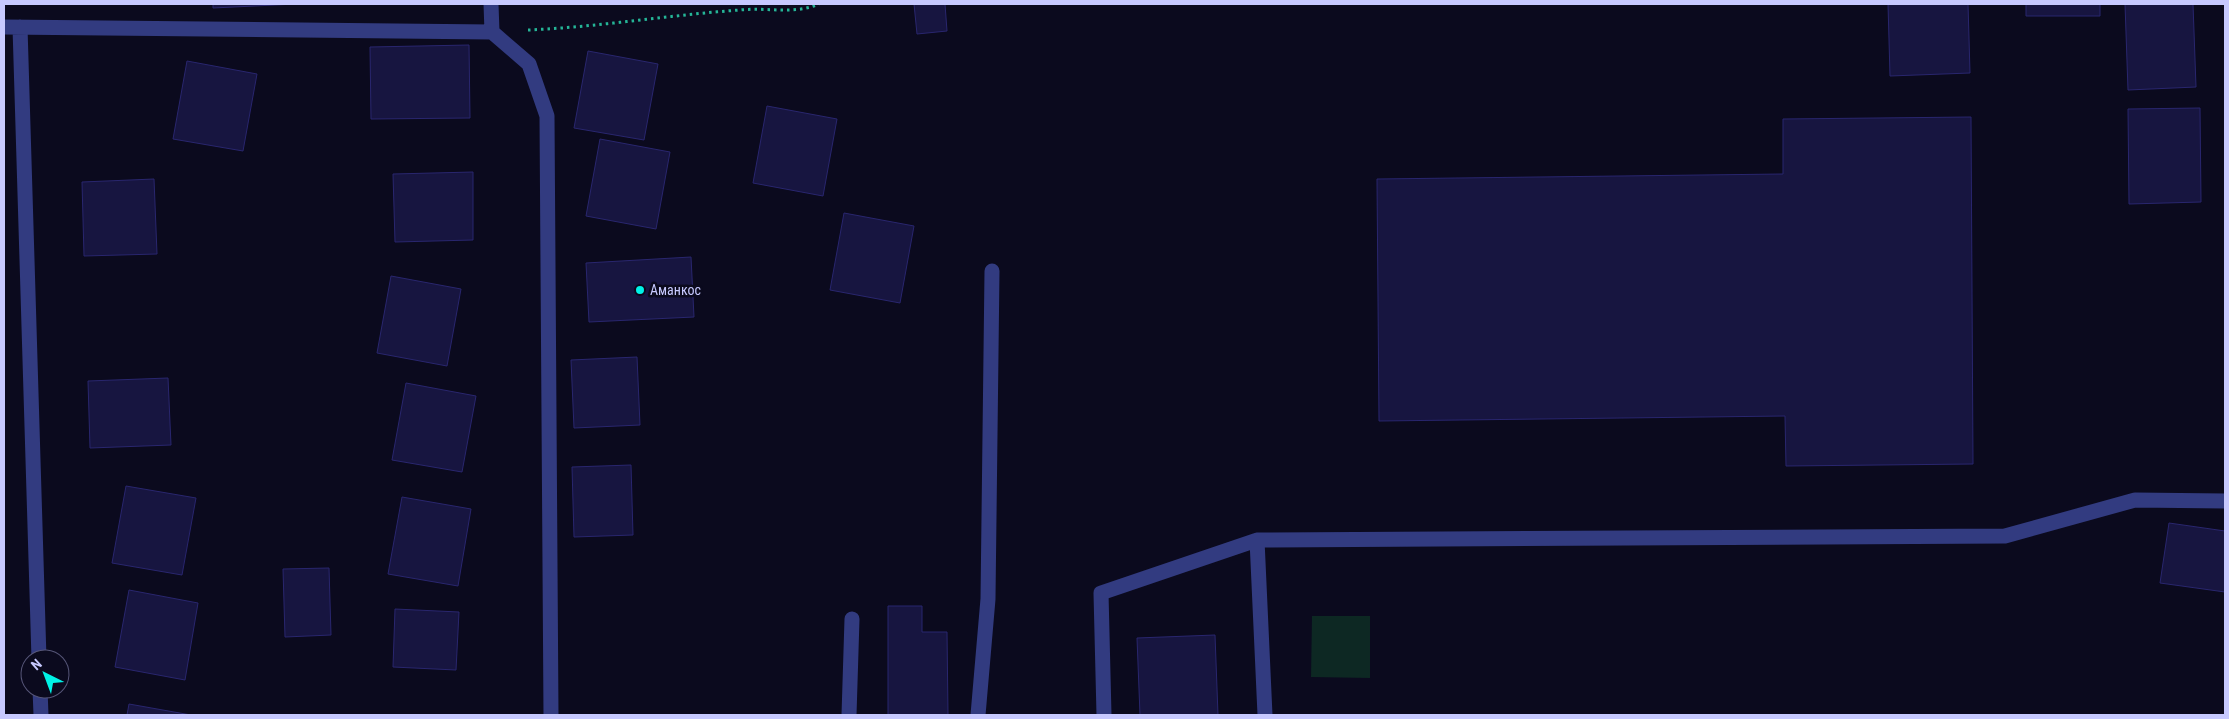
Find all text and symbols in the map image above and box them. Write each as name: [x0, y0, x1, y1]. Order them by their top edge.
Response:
place label: Аманкос: [650, 282, 701, 298]
marker: Аманкос: [634, 284, 646, 296]
north arrow: [20, 649, 70, 699]
text: N: [28, 656, 45, 673]

